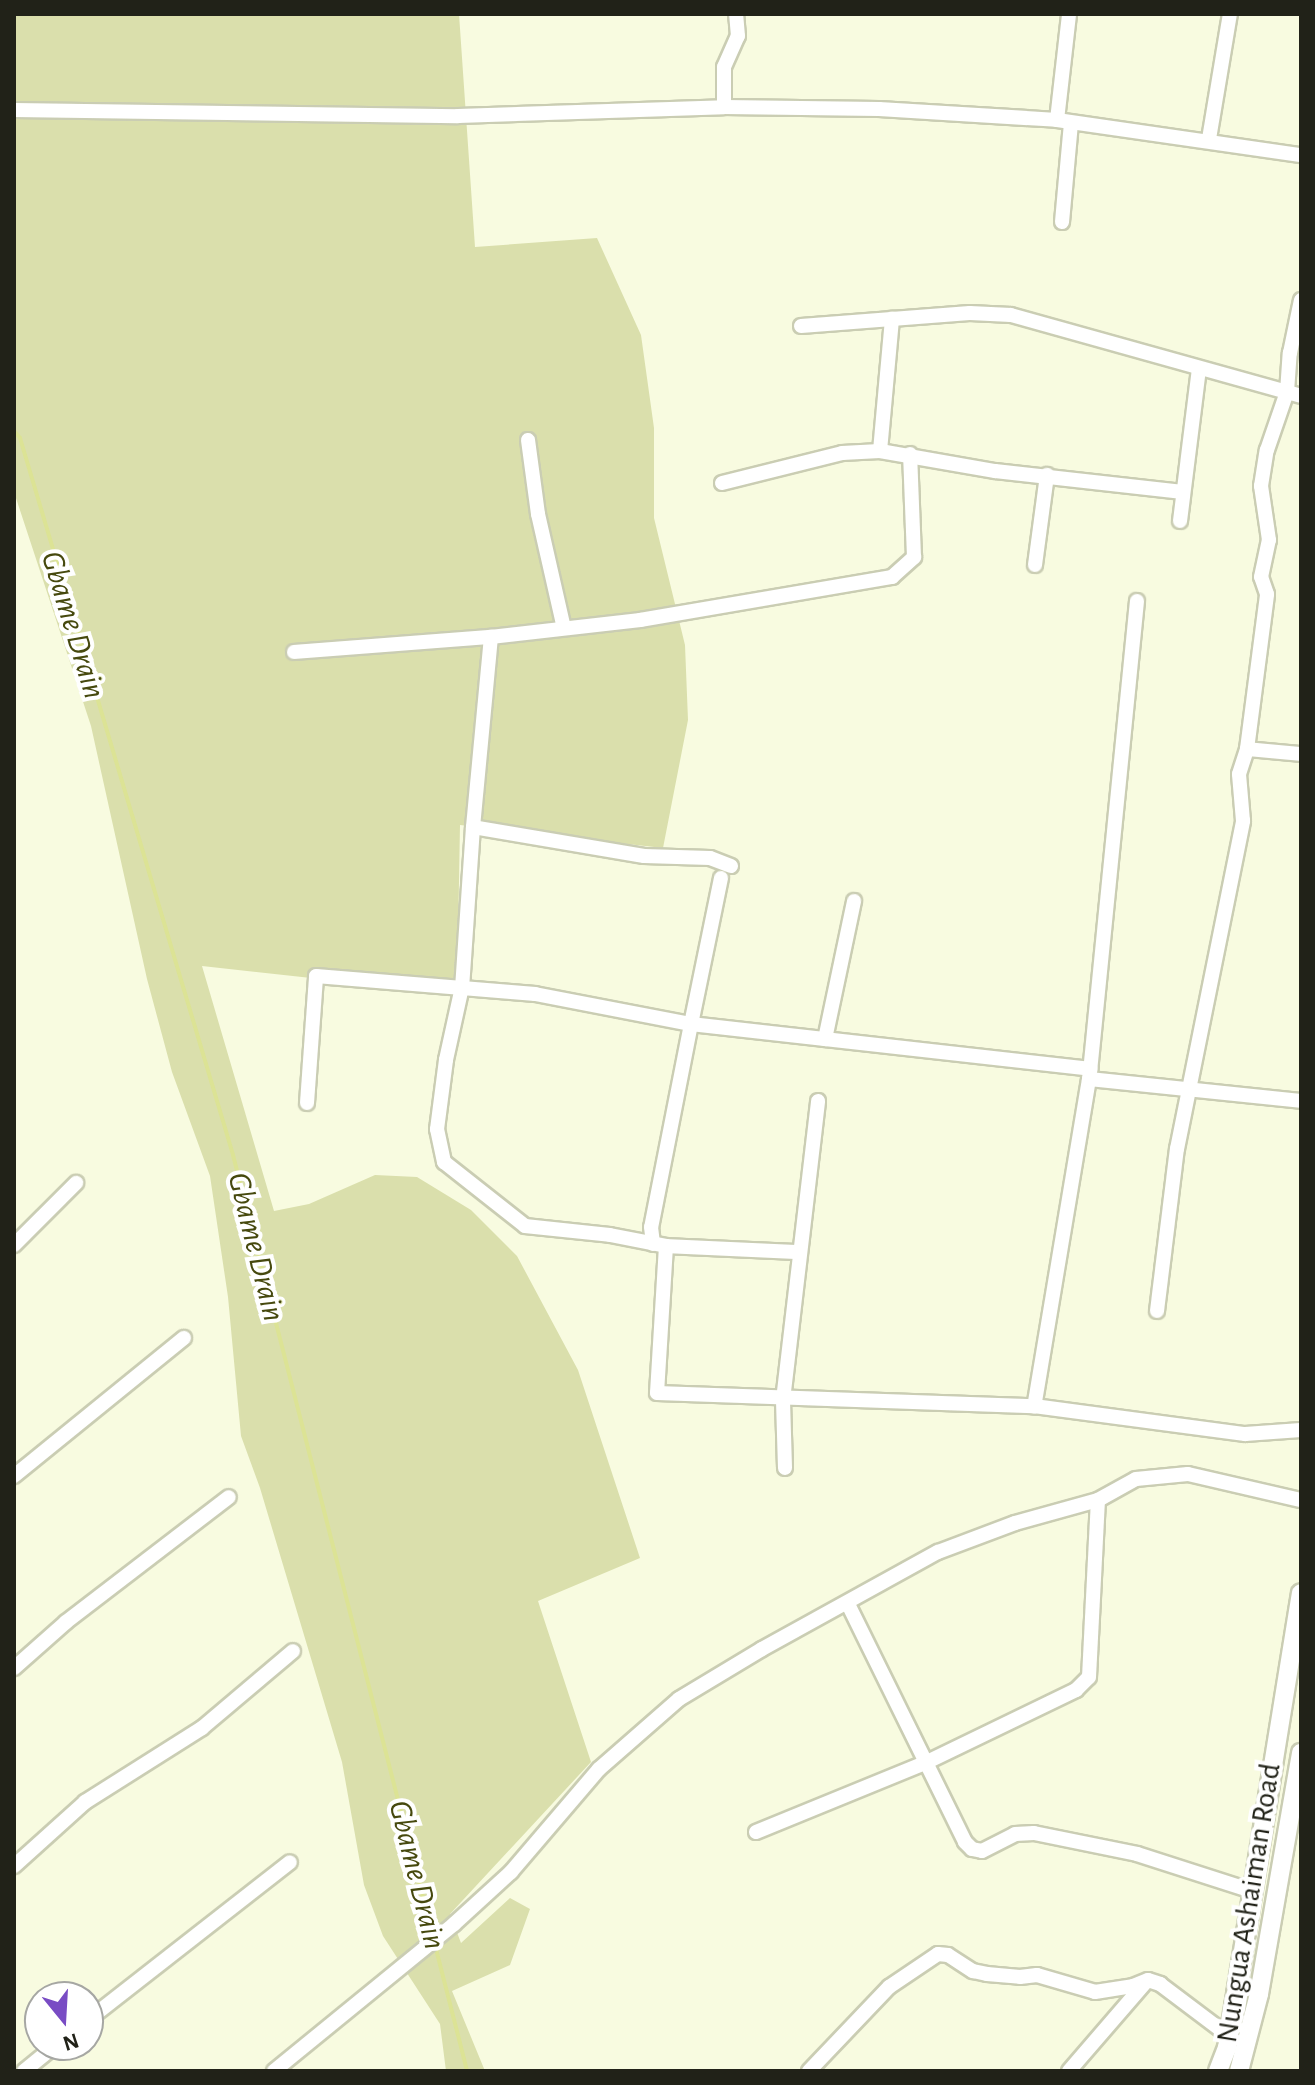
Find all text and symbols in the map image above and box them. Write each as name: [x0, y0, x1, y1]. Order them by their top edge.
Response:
water label: Gbame Drain: [32, 547, 114, 703]
water label: Gbame Drain: [219, 1169, 293, 1325]
street label: Nungua Ashaiman Road: [1209, 1761, 1289, 2045]
water label: Gbame Drain: [380, 1797, 454, 1953]
north arrow: [24, 1981, 104, 2061]
text: N: [60, 2029, 81, 2055]

